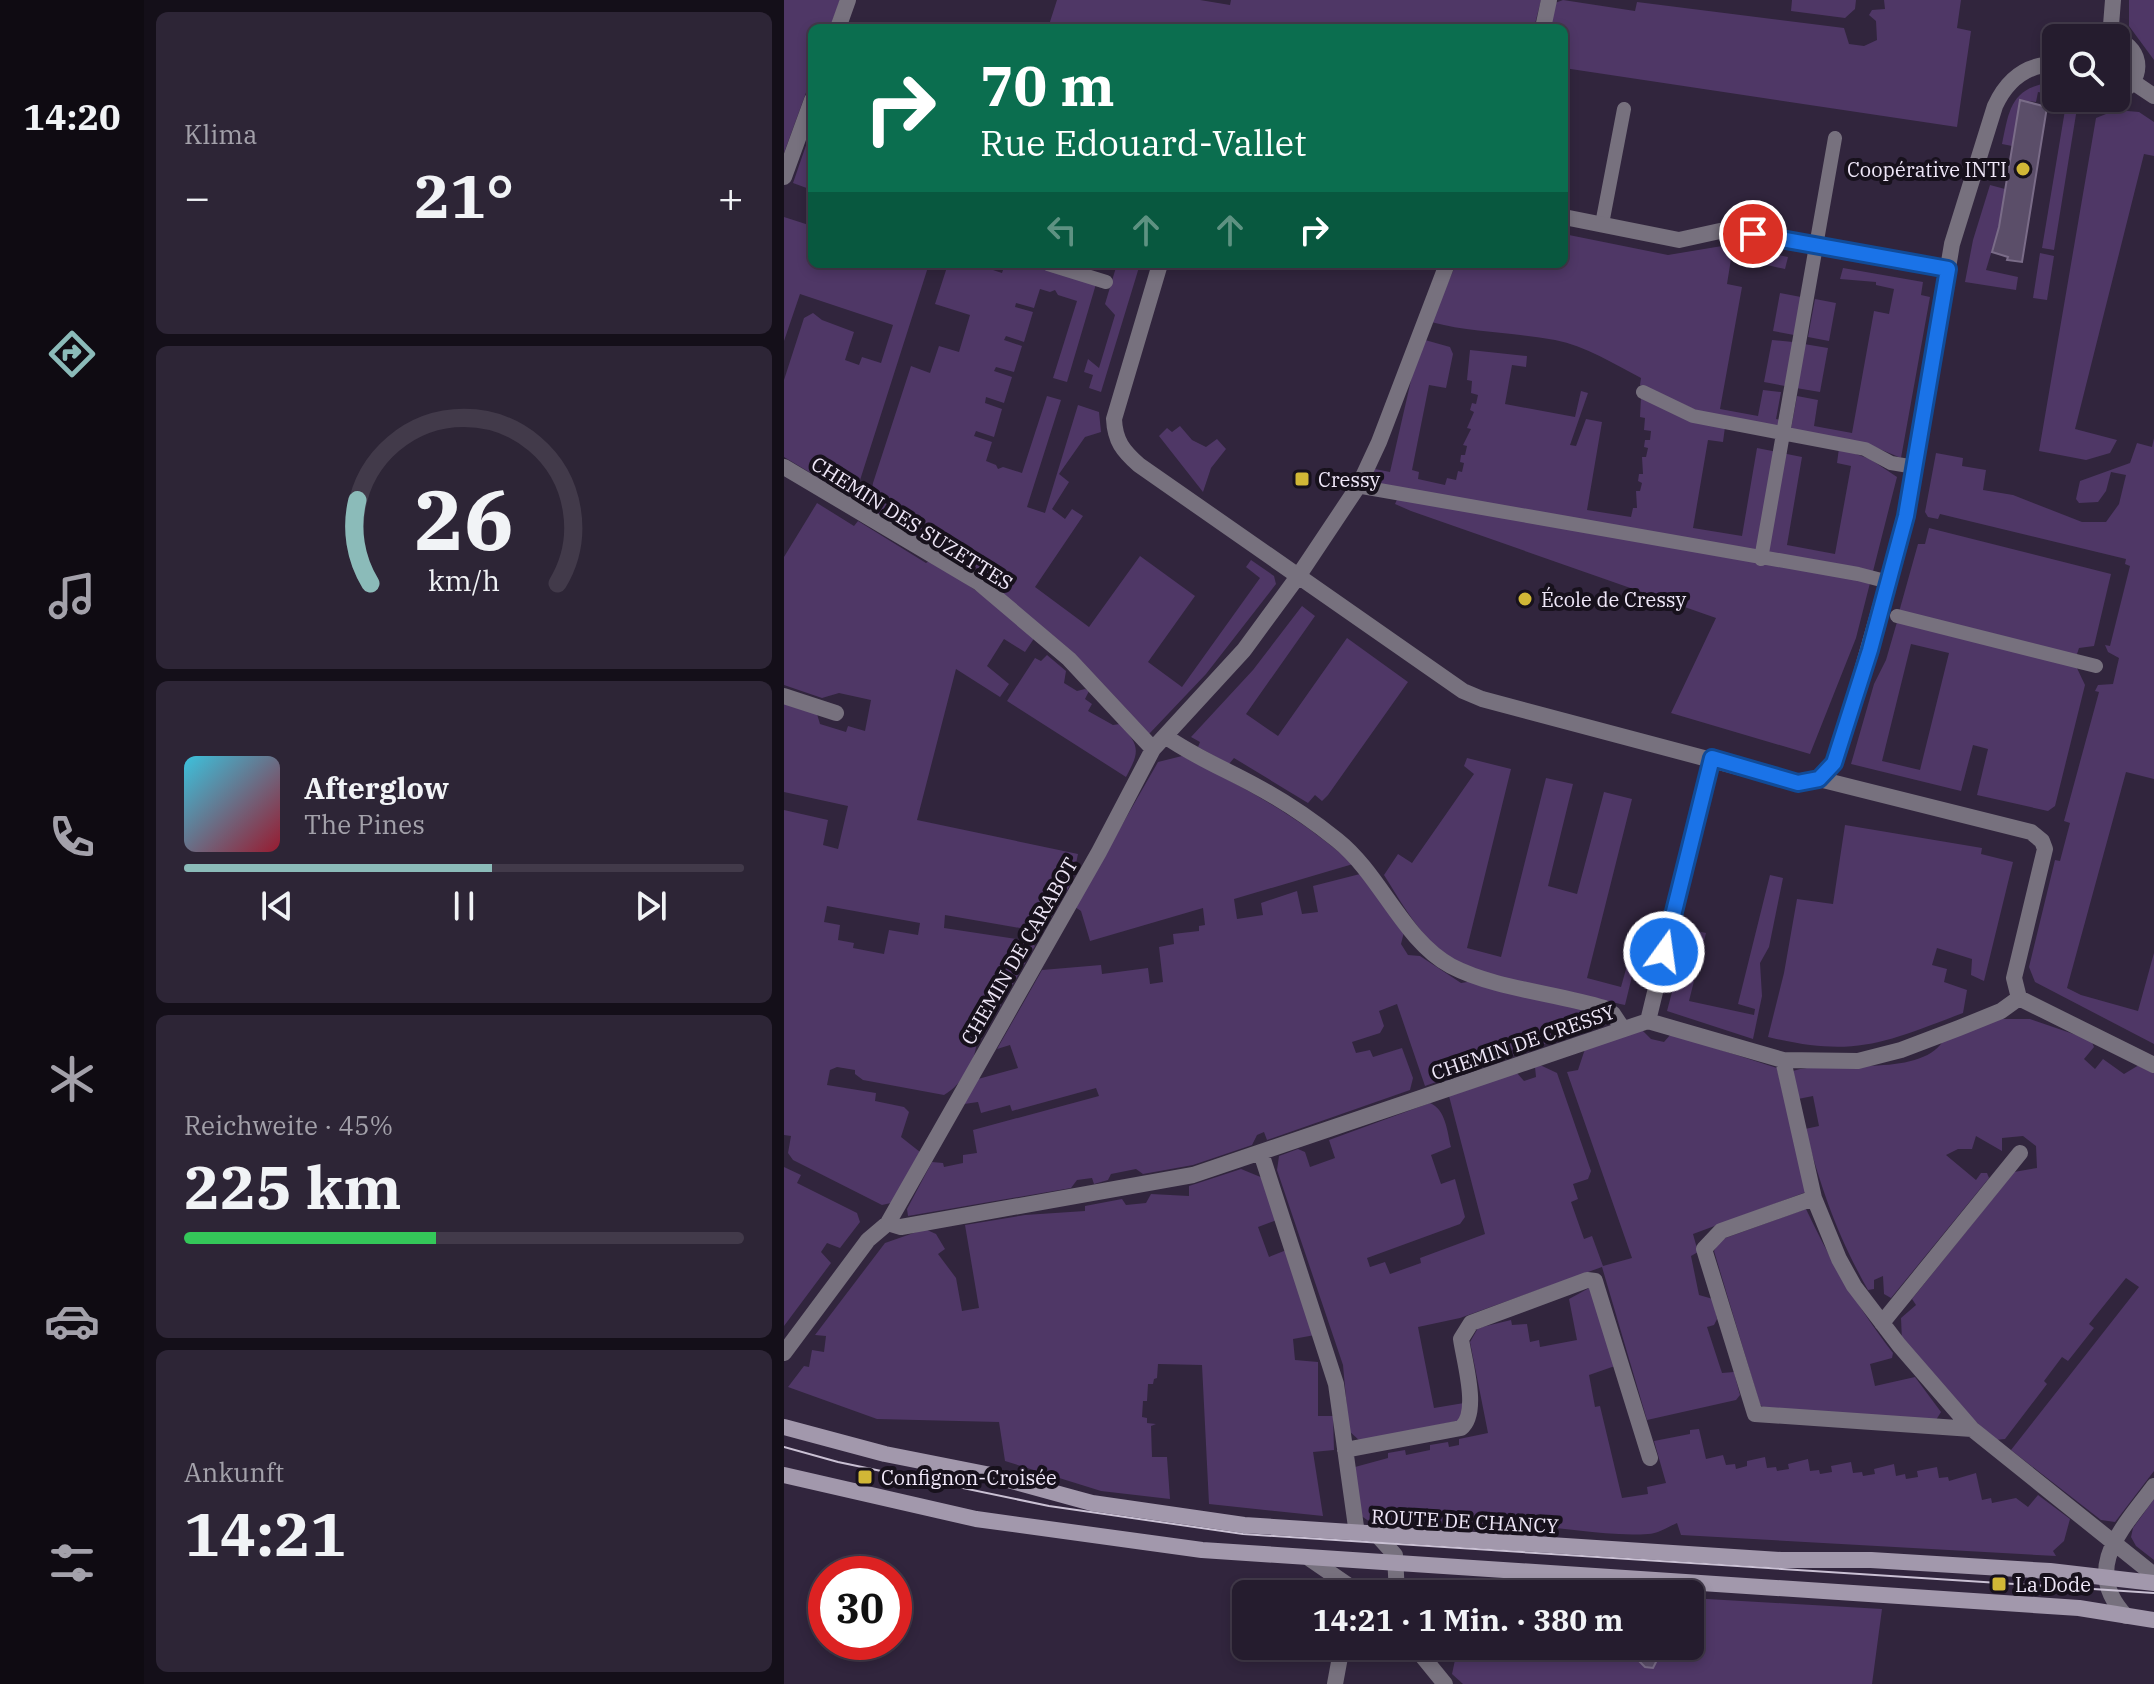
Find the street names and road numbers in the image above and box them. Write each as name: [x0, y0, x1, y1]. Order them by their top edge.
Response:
street label: CHEMIN DES SUZETTES: [806, 450, 1018, 596]
street label: CHEMIN DE CARABOT: [954, 852, 1084, 1050]
street label: CHEMIN DE CRESSY: [1427, 998, 1619, 1086]
street label: ROUTE DE CHANCY: [1370, 1503, 1560, 1539]

